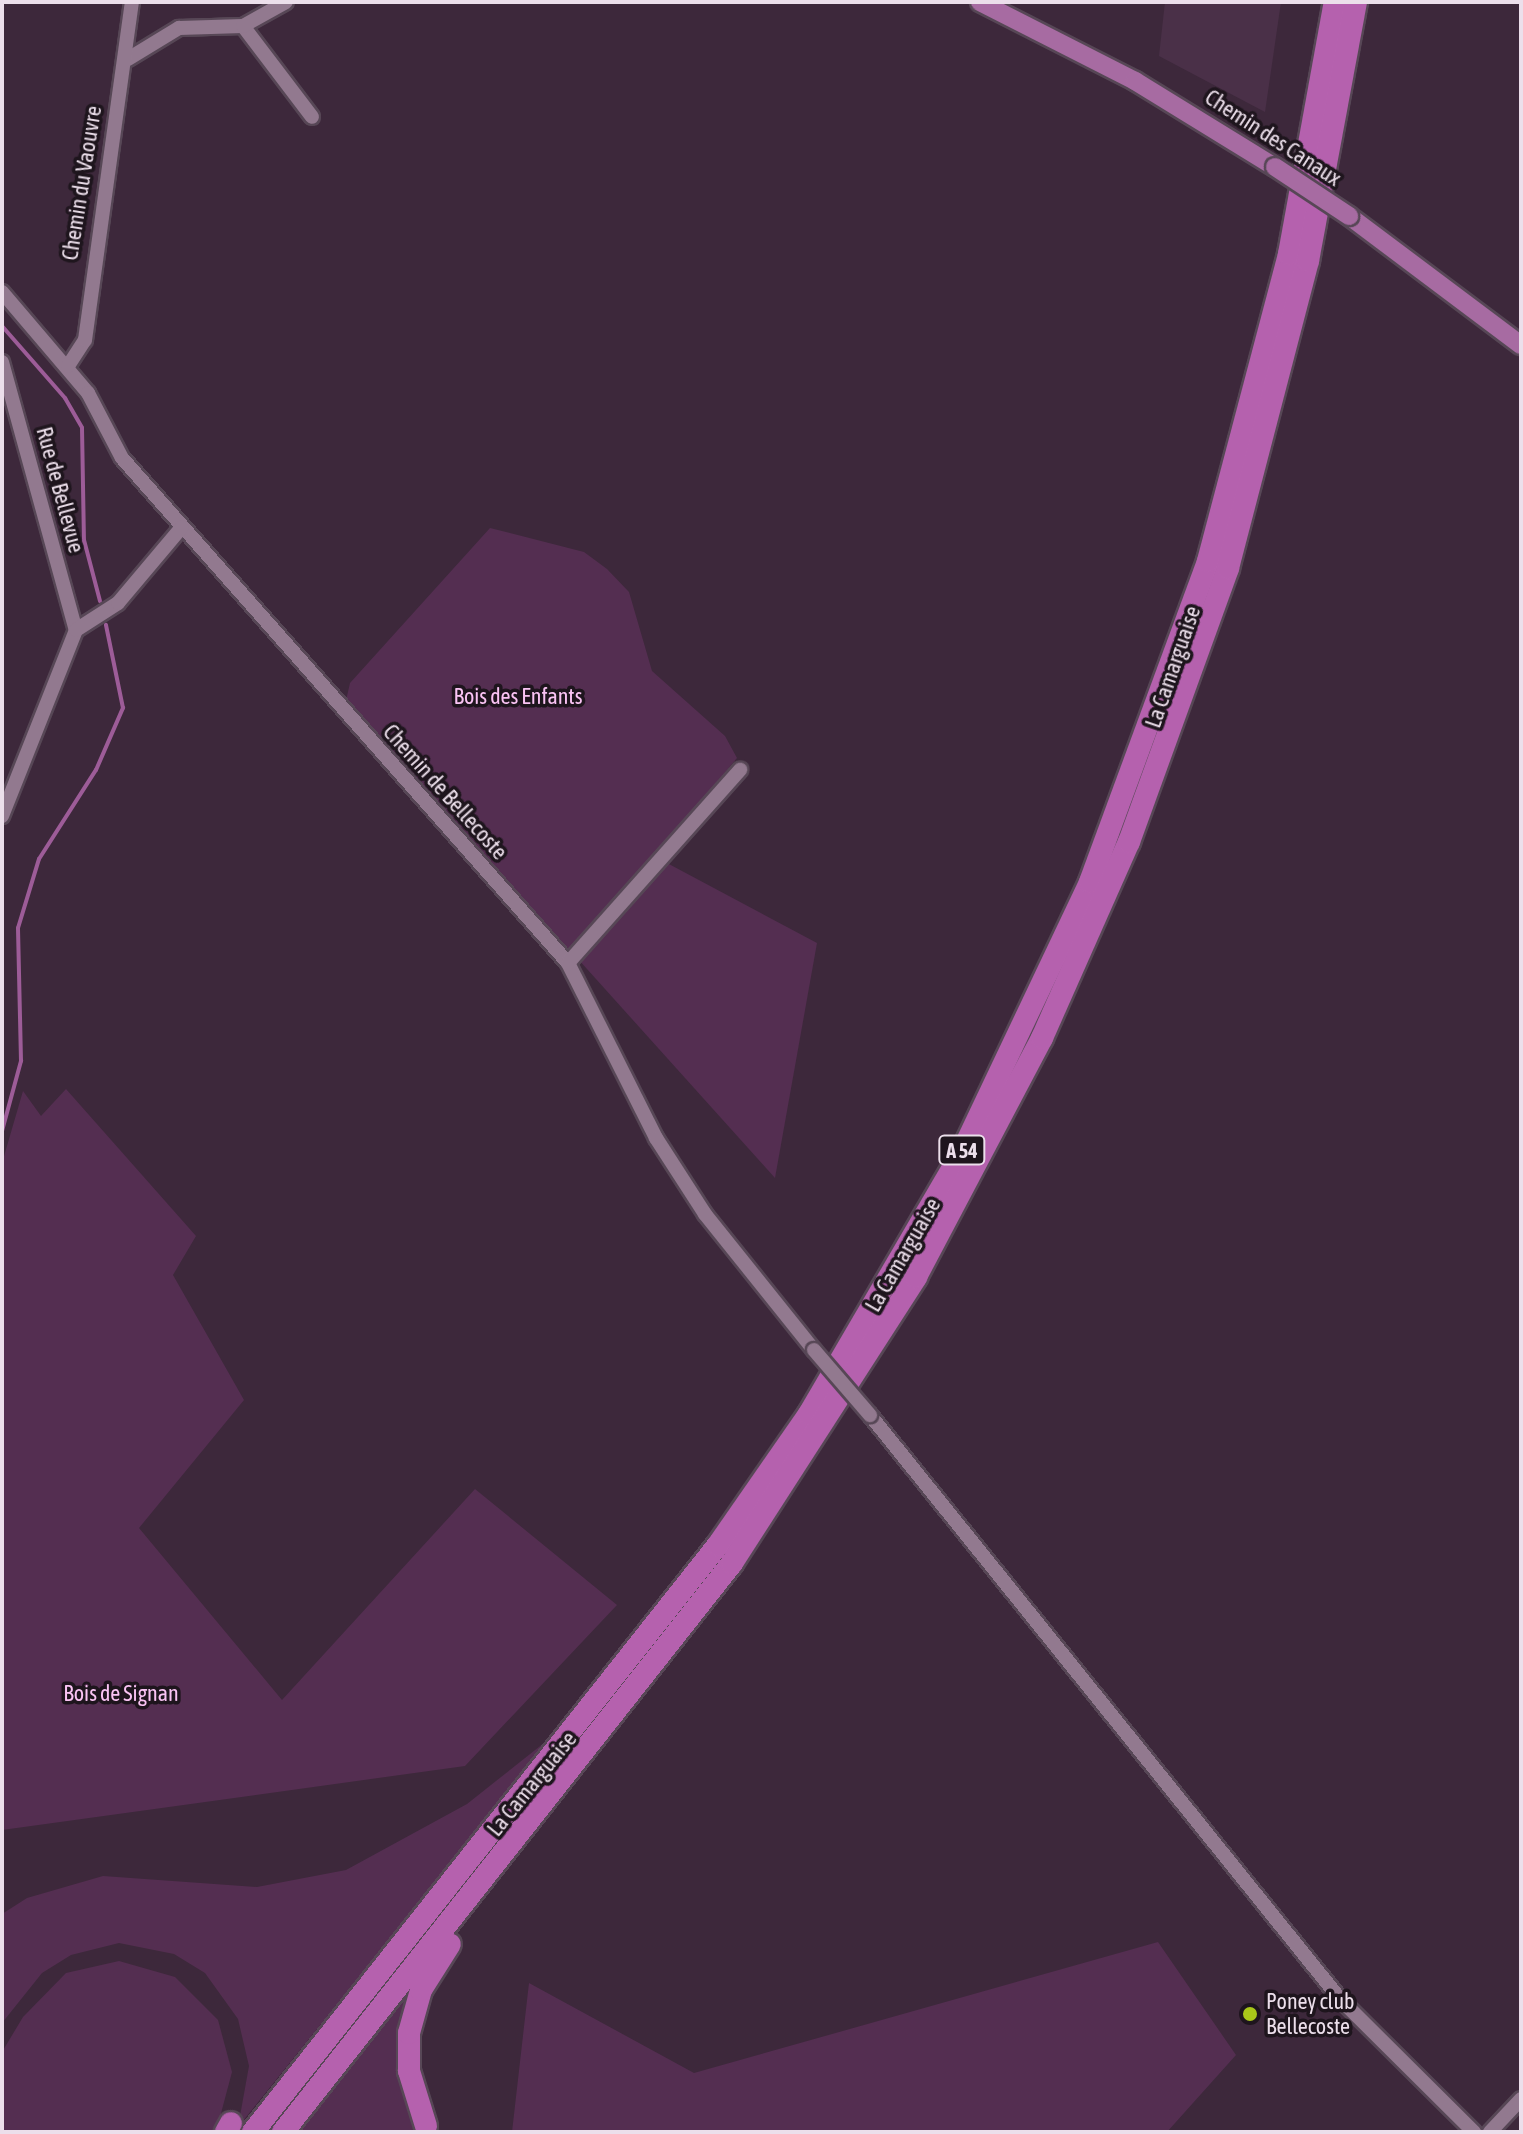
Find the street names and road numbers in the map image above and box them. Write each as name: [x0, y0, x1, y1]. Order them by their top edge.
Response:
street label: Chemin des Canaux: [1200, 84, 1346, 192]
street label: Chemin du Vaouvre: [57, 104, 107, 262]
street label: Rue de Bellevue: [31, 424, 89, 556]
street label: La Camarguaise: [1140, 603, 1206, 731]
street label: Chemin de Bellecoste: [377, 719, 513, 865]
road number: A 54: [938, 1134, 986, 1166]
street label: La Camarguaise: [860, 1193, 946, 1317]
street label: La Camarguaise: [482, 1726, 582, 1842]

